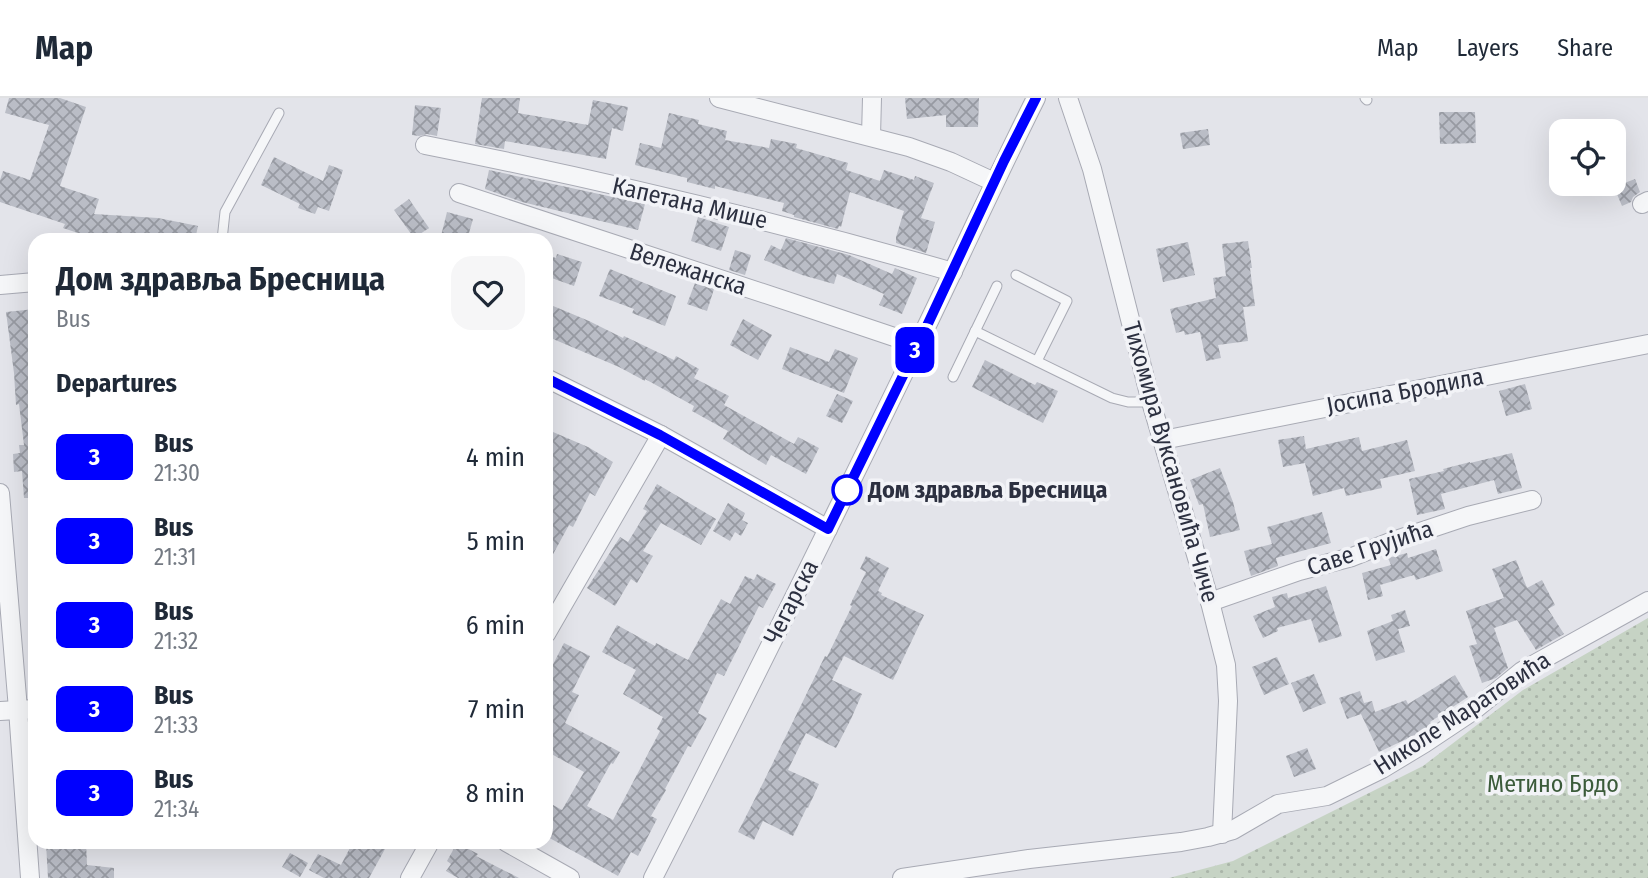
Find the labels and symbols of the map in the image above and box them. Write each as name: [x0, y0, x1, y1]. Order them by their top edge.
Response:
street label: Капетана Мише: [610, 172, 770, 234]
street label: Вележанска: [626, 237, 750, 301]
street label: Тихомира Вуксановића Чиче: [1117, 318, 1225, 606]
line badge: 3: [892, 327, 938, 373]
street label: Јосипа Бродила: [1324, 362, 1486, 420]
marker: Дом здравља Бресница: [832, 475, 862, 505]
place label: Дом здравља Бресница: [867, 476, 1107, 504]
street label: Саве Грујића: [1303, 514, 1437, 582]
street label: Чегарска: [758, 555, 824, 649]
street label: Николе Маратовића: [1369, 646, 1555, 780]
park label: Метино Брдо: [1487, 770, 1619, 798]

